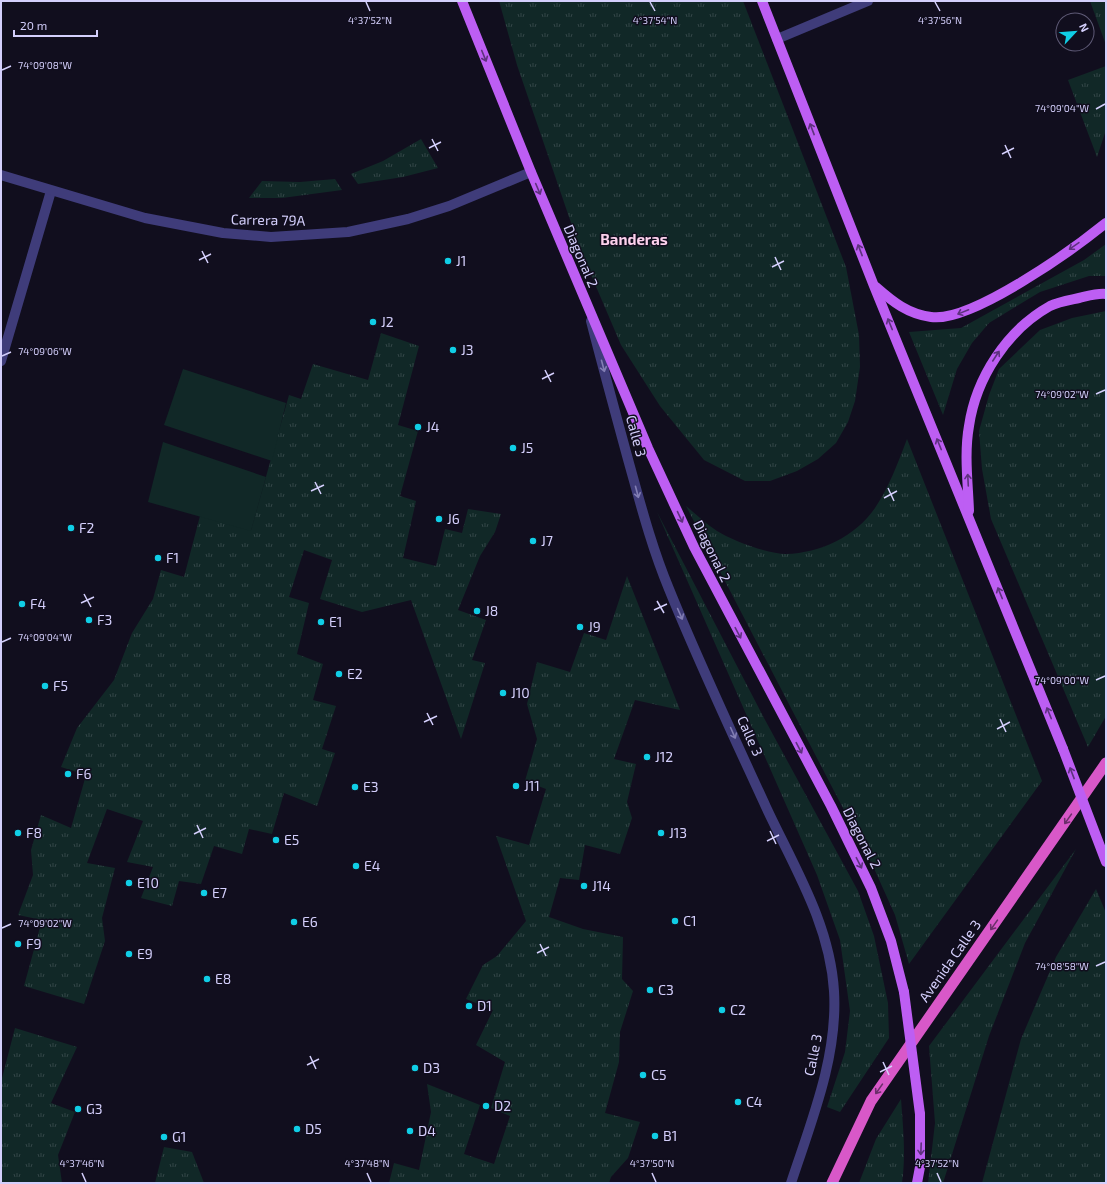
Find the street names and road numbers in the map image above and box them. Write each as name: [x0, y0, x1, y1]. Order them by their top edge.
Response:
street label: Carrera 79A: [231, 210, 306, 229]
street label: Diagonal 2: [561, 222, 602, 290]
street label: Calle 3: [623, 413, 650, 459]
street label: Diagonal 2: [690, 517, 735, 585]
street label: Calle 3: [734, 713, 767, 759]
street label: Diagonal 2: [840, 804, 885, 871]
street label: Avenida Calle 3: [915, 916, 984, 1005]
street label: Calle 3: [800, 1032, 825, 1077]

